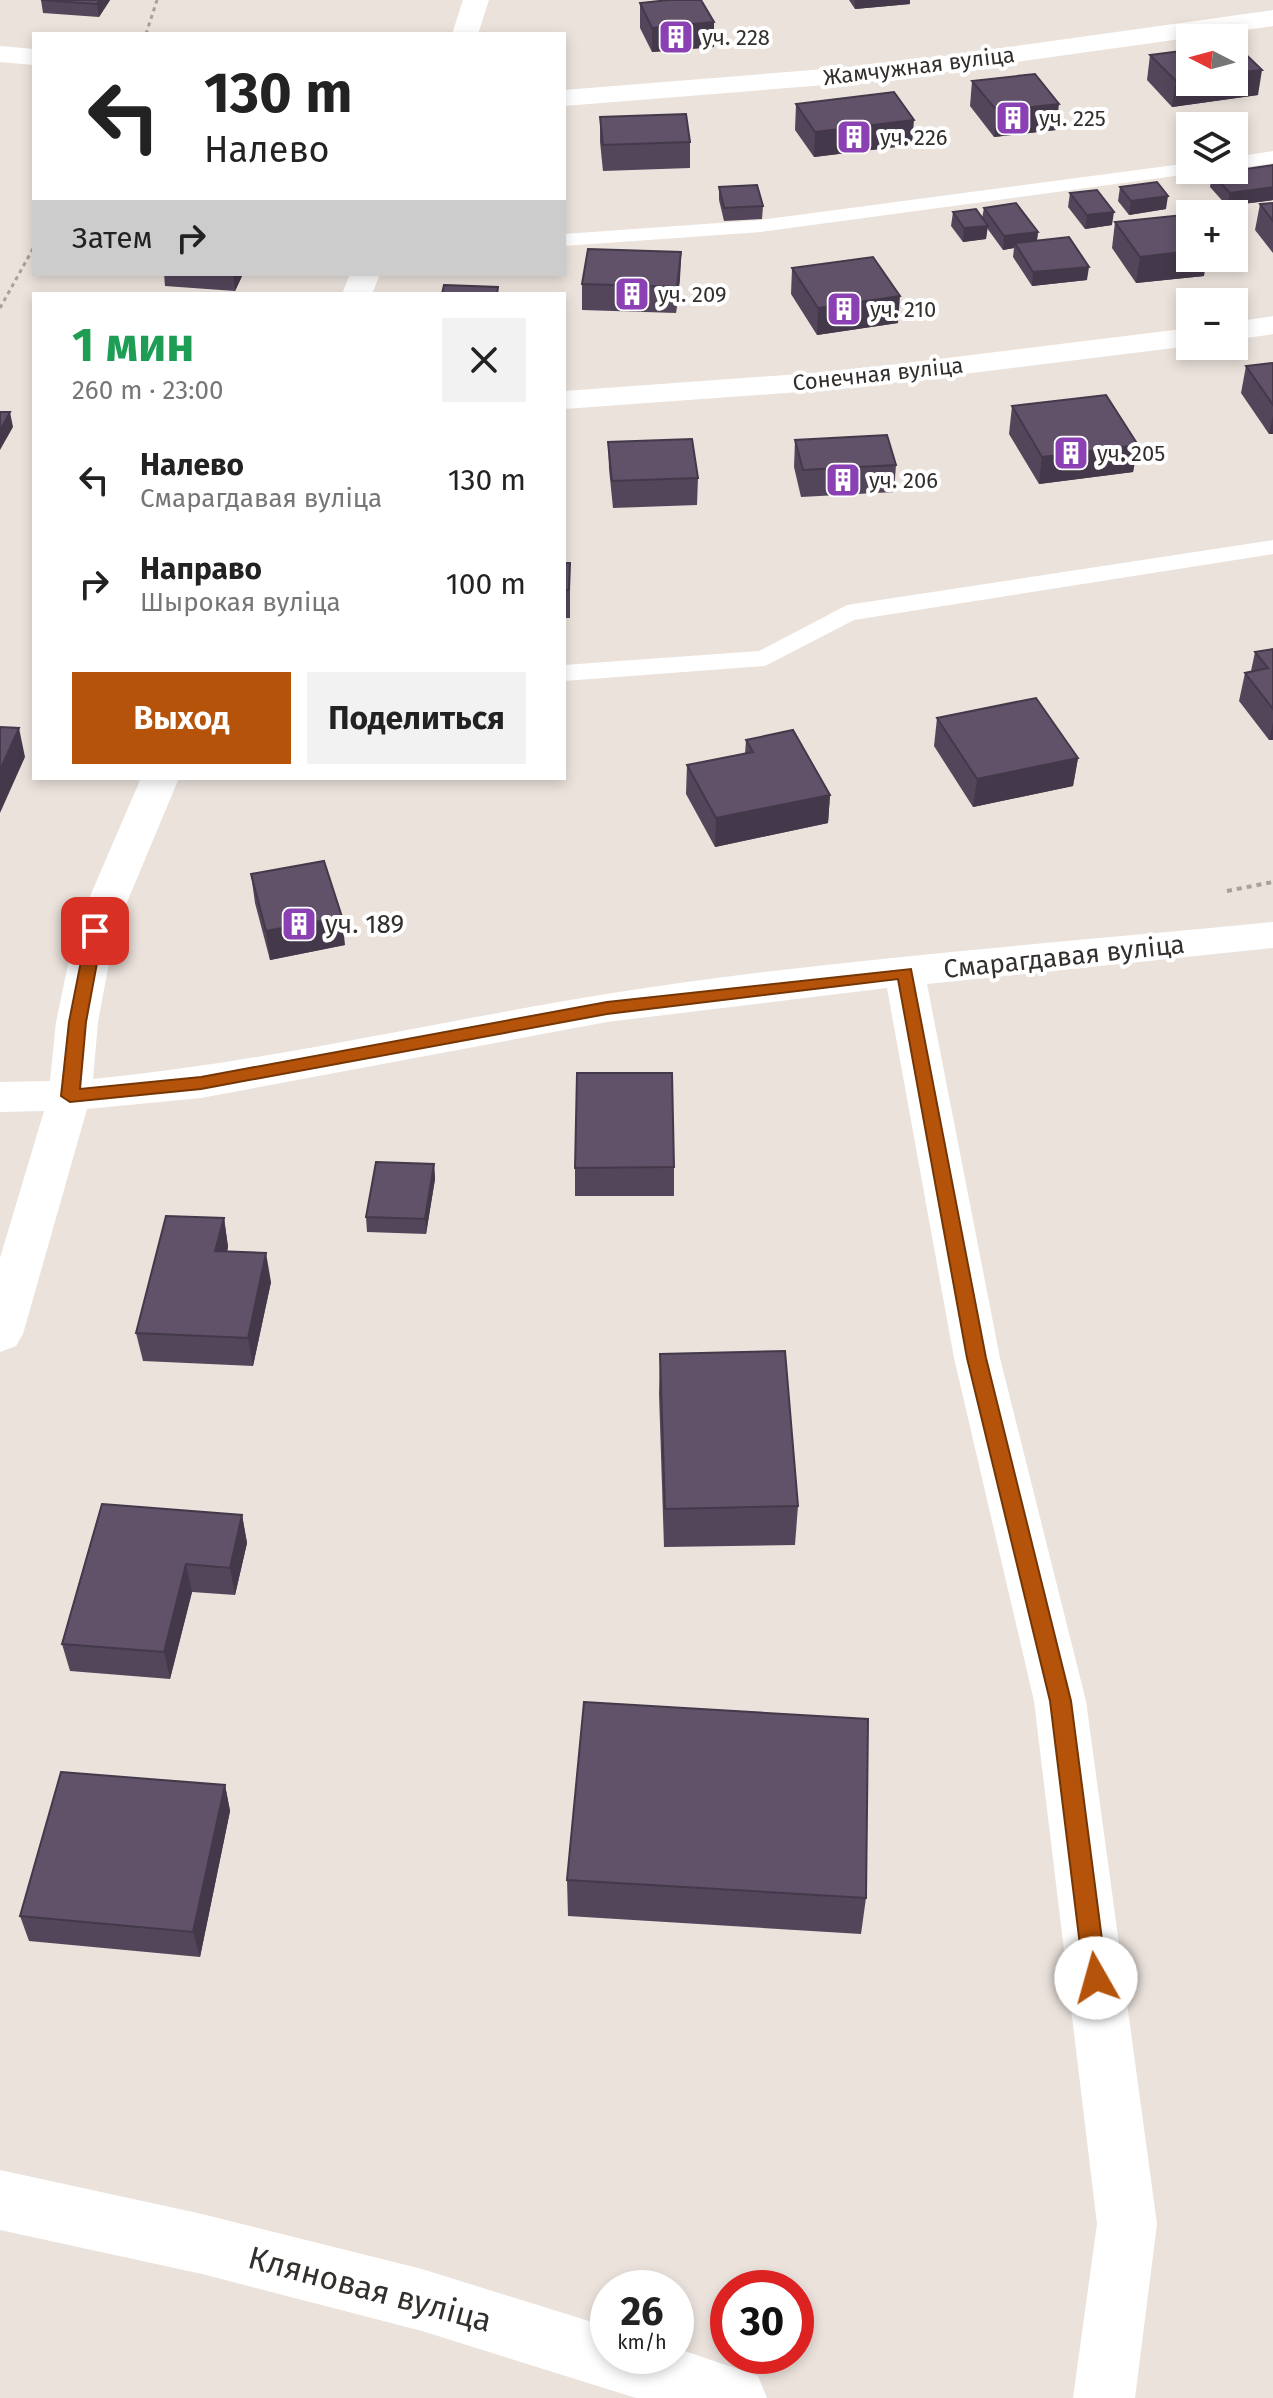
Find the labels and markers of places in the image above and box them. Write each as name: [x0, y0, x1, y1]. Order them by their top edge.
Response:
building icon: уч. 228: [657, 18, 695, 56]
place label: уч. 228: [702, 24, 770, 51]
building icon: уч. 225: [994, 99, 1032, 137]
place label: уч. 225: [1039, 105, 1106, 132]
building icon: уч. 226: [835, 118, 873, 156]
place label: уч. 226: [880, 124, 948, 151]
building icon: уч. 209: [613, 275, 651, 313]
place label: уч. 209: [658, 281, 727, 308]
building icon: уч. 210: [825, 290, 863, 328]
place label: уч. 210: [870, 296, 936, 323]
building icon: уч. 205: [1052, 434, 1090, 472]
place label: уч. 205: [1097, 440, 1165, 467]
building icon: уч. 206: [824, 461, 862, 499]
place label: уч. 206: [869, 467, 938, 494]
pin: [61, 897, 129, 965]
building icon: уч. 189: [280, 905, 318, 943]
place label: уч. 189: [325, 909, 404, 940]

